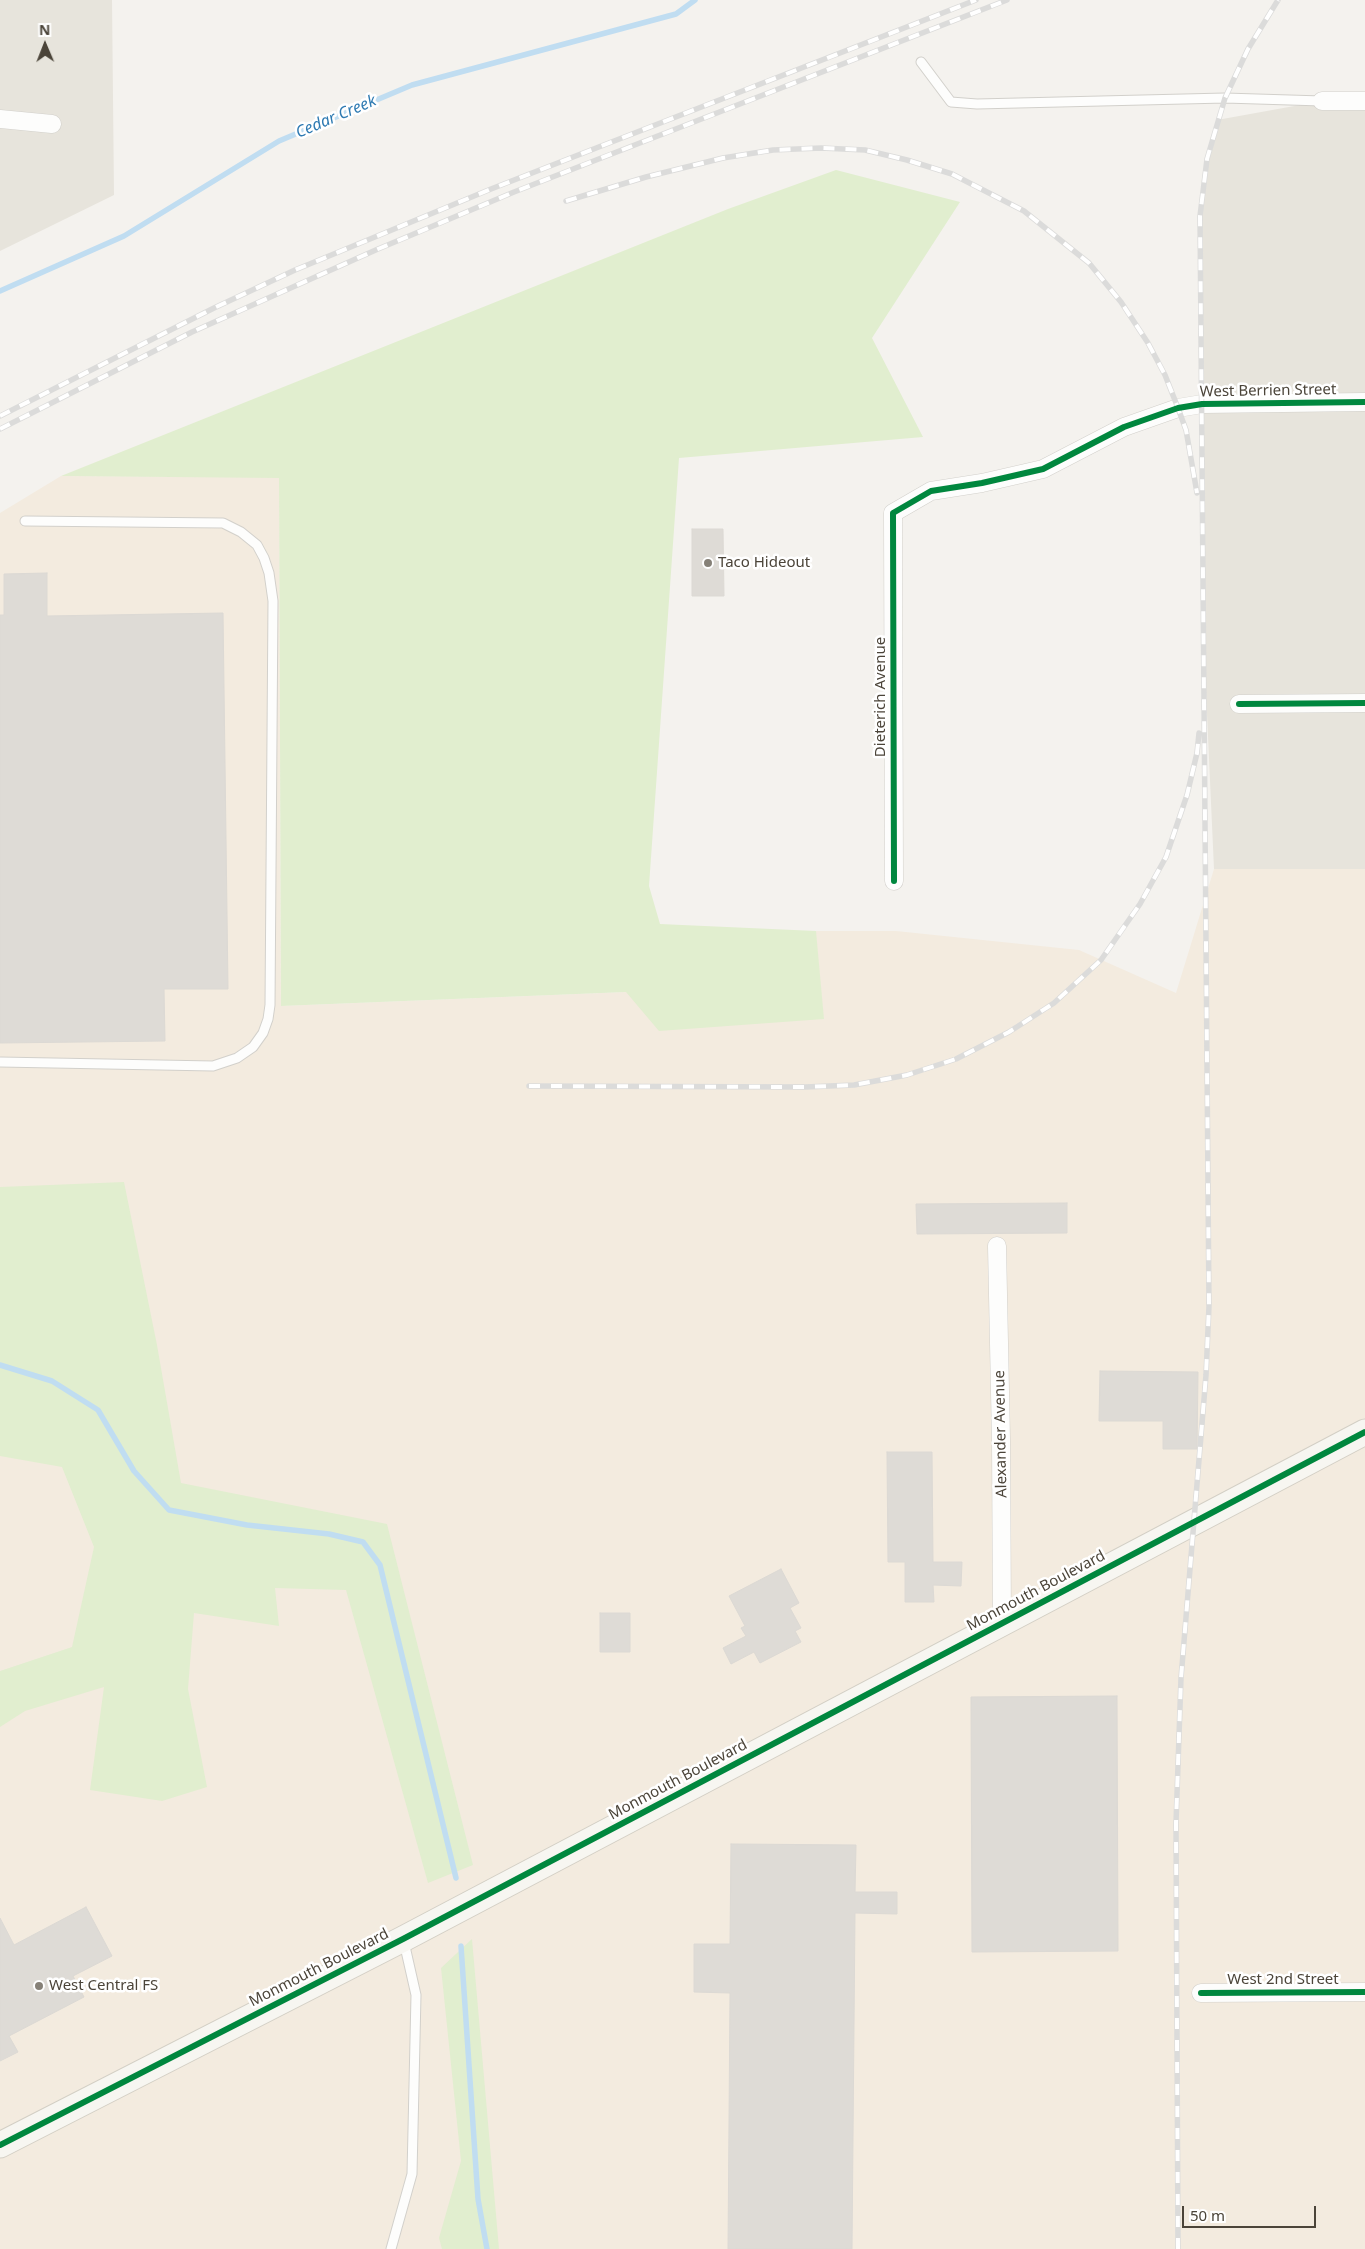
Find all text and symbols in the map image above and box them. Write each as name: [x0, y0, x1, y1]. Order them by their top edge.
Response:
north arrow: [20, 20, 70, 70]
text: N: [39, 20, 51, 39]
water label: Cedar Creek: [293, 91, 379, 143]
street label: West Berrien Street: [1200, 381, 1336, 401]
place label: Taco Hideout: [718, 554, 810, 572]
marker: Taco Hideout: [702, 557, 714, 569]
street label: Dieterich Avenue: [872, 637, 890, 757]
street label: Alexander Avenue: [991, 1370, 1011, 1498]
street label: Monmouth Boulevard: [964, 1547, 1108, 1635]
street label: Monmouth Boulevard: [606, 1736, 750, 1824]
street label: Monmouth Boulevard: [246, 1925, 392, 2011]
street label: West 2nd Street: [1227, 1971, 1339, 1989]
place label: West Central FS: [49, 1977, 158, 1995]
marker: West Central FS: [33, 1980, 45, 1992]
scale bar: [1185, 2196, 1319, 2228]
text: 50 m: [1190, 2205, 1225, 2225]

